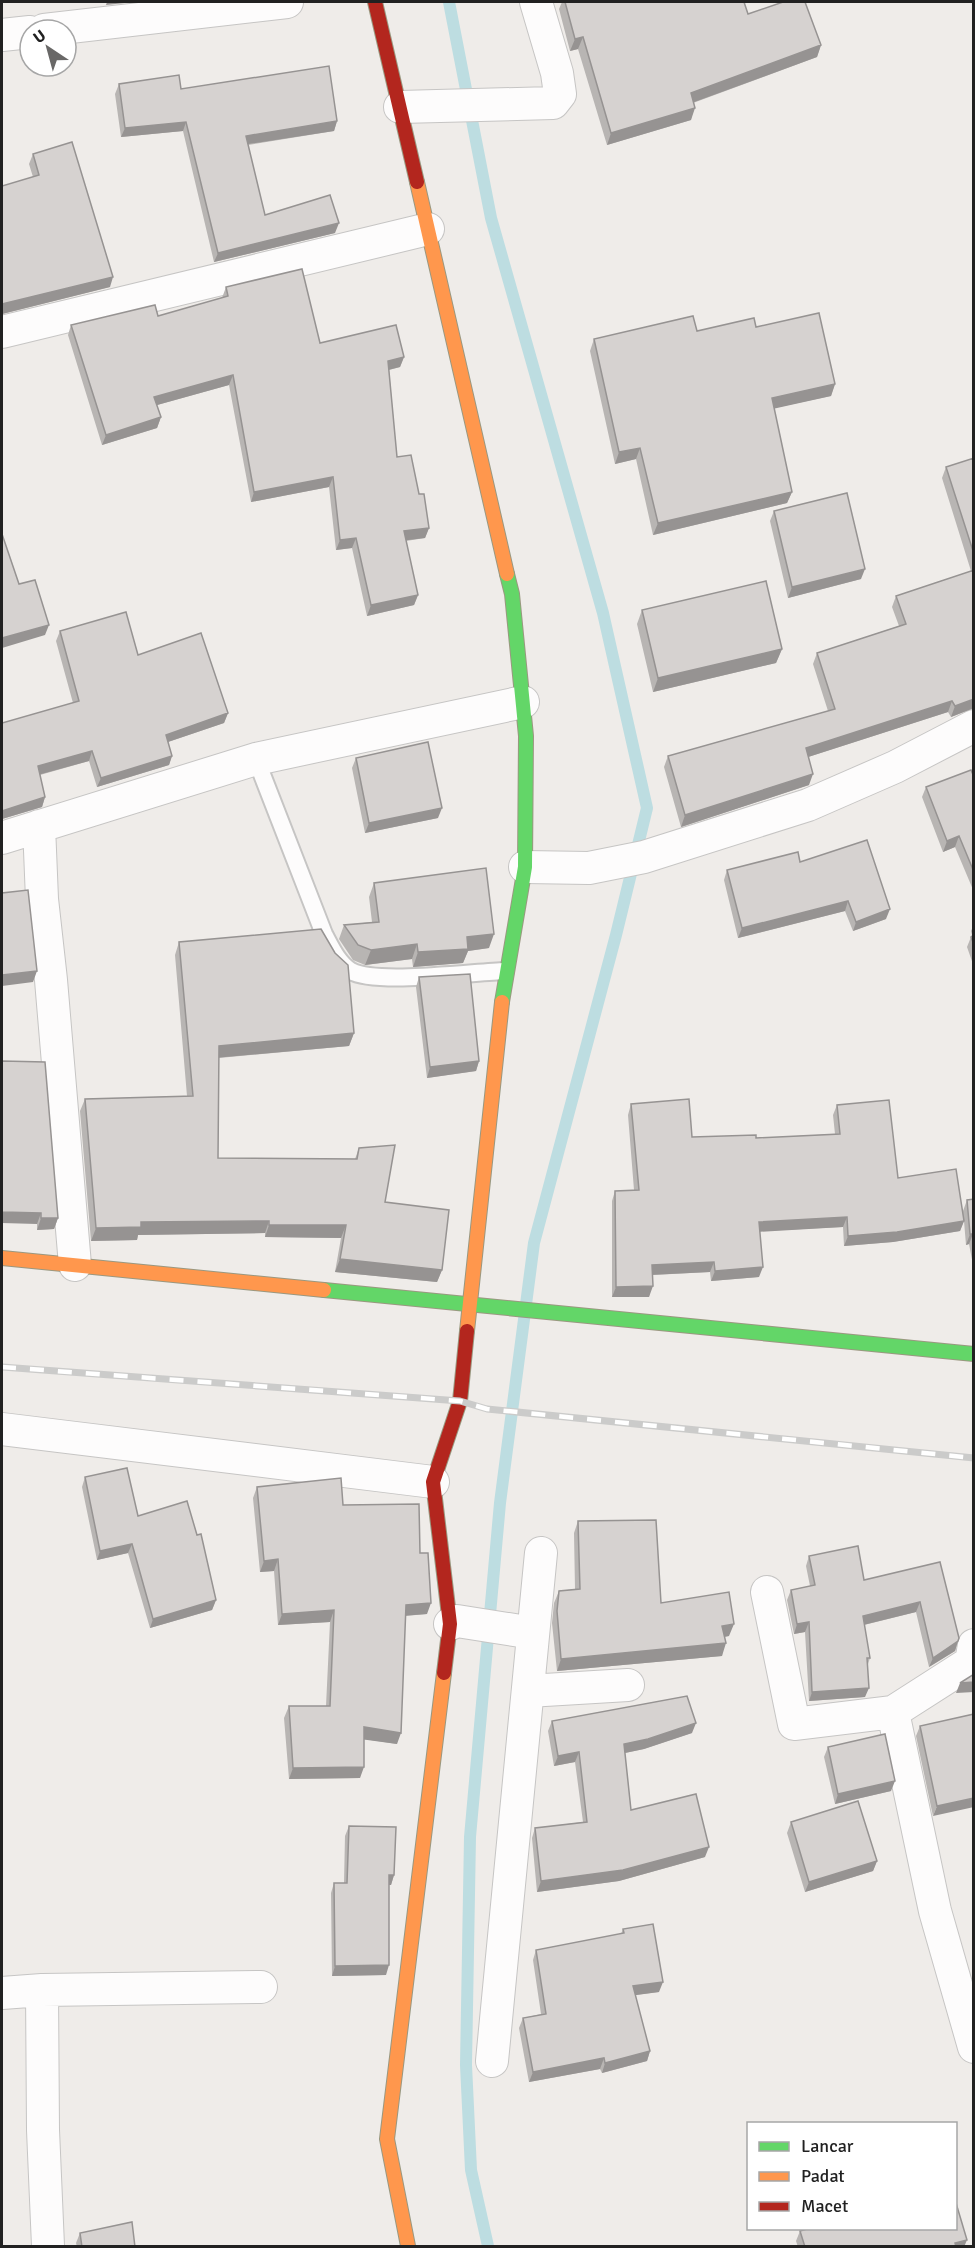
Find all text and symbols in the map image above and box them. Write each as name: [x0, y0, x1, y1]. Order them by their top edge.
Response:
north arrow: [18, 18, 78, 78]
text: U: [30, 25, 50, 48]
legend: [747, 2122, 957, 2230]
text: Lancar: [801, 2135, 854, 2157]
text: Padat: [801, 2165, 845, 2187]
text: Macet: [801, 2195, 848, 2217]

